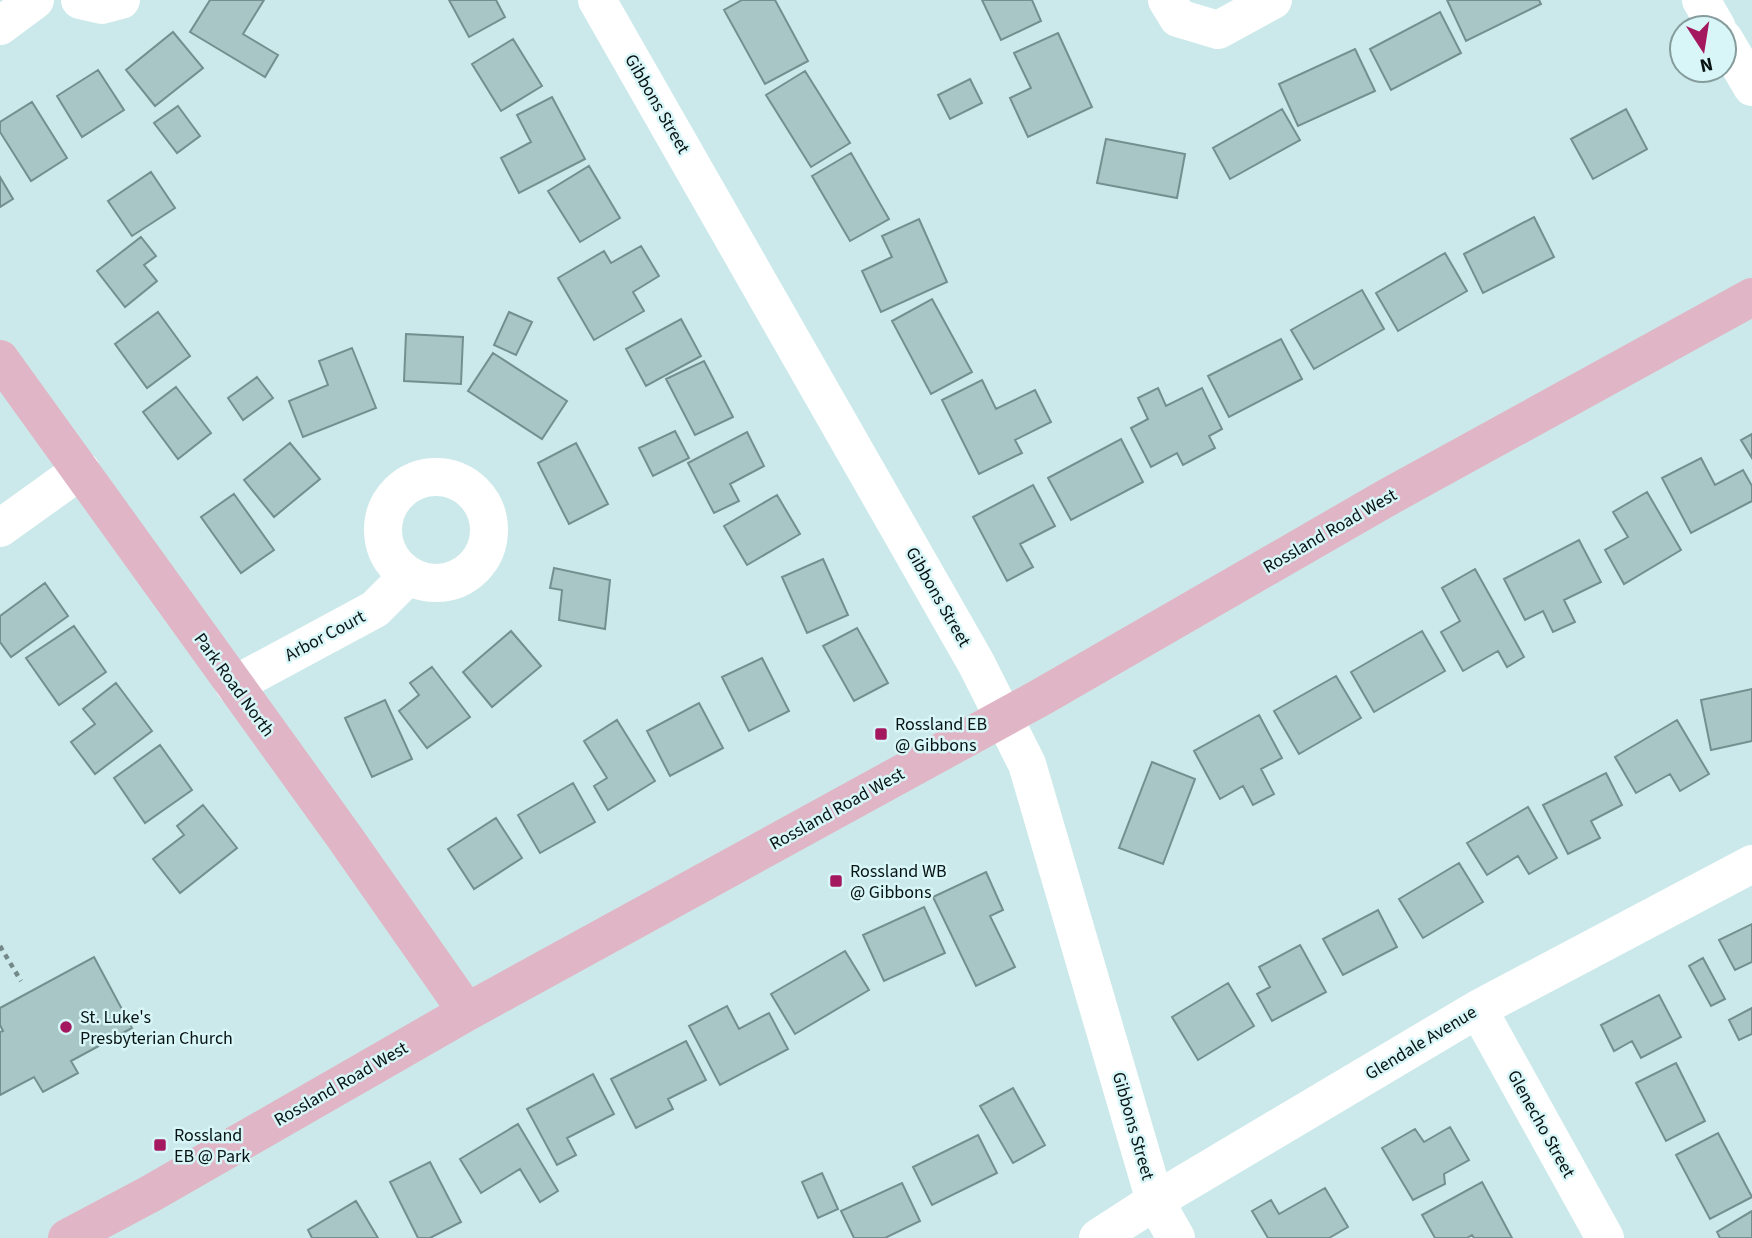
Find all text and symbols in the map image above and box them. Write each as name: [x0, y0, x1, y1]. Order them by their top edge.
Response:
north arrow: [1668, 14, 1738, 84]
street label: Gibbons Street: [618, 50, 696, 158]
text: N: [1697, 50, 1715, 79]
street label: Rossland Road West: [1259, 483, 1401, 579]
street label: Gibbons Street: [899, 543, 977, 651]
street label: Arbor Court: [280, 604, 370, 668]
street label: Park Road North: [188, 628, 280, 742]
place label: Rossland EB @ Gibbons: [895, 712, 987, 758]
marker: Rossland EB @ Gibbons: [873, 726, 889, 742]
street label: Rossland Road West: [765, 762, 909, 856]
place label: Rossland WB @ Gibbons: [850, 859, 947, 905]
marker: Rossland WB @ Gibbons: [828, 873, 844, 889]
street label: Glendale Avenue: [1361, 1000, 1482, 1086]
place label: St. Luke's Presbyterian Church: [80, 1005, 233, 1051]
marker: St. Luke's Presbyterian Church: [58, 1019, 74, 1035]
street label: Rossland Road West: [270, 1036, 412, 1132]
street label: Glenecho Street: [1501, 1066, 1581, 1182]
street label: Gibbons Street: [1106, 1069, 1160, 1183]
place label: Rossland EB @ Park: [174, 1123, 250, 1169]
marker: Rossland EB @ Park: [152, 1137, 168, 1153]

